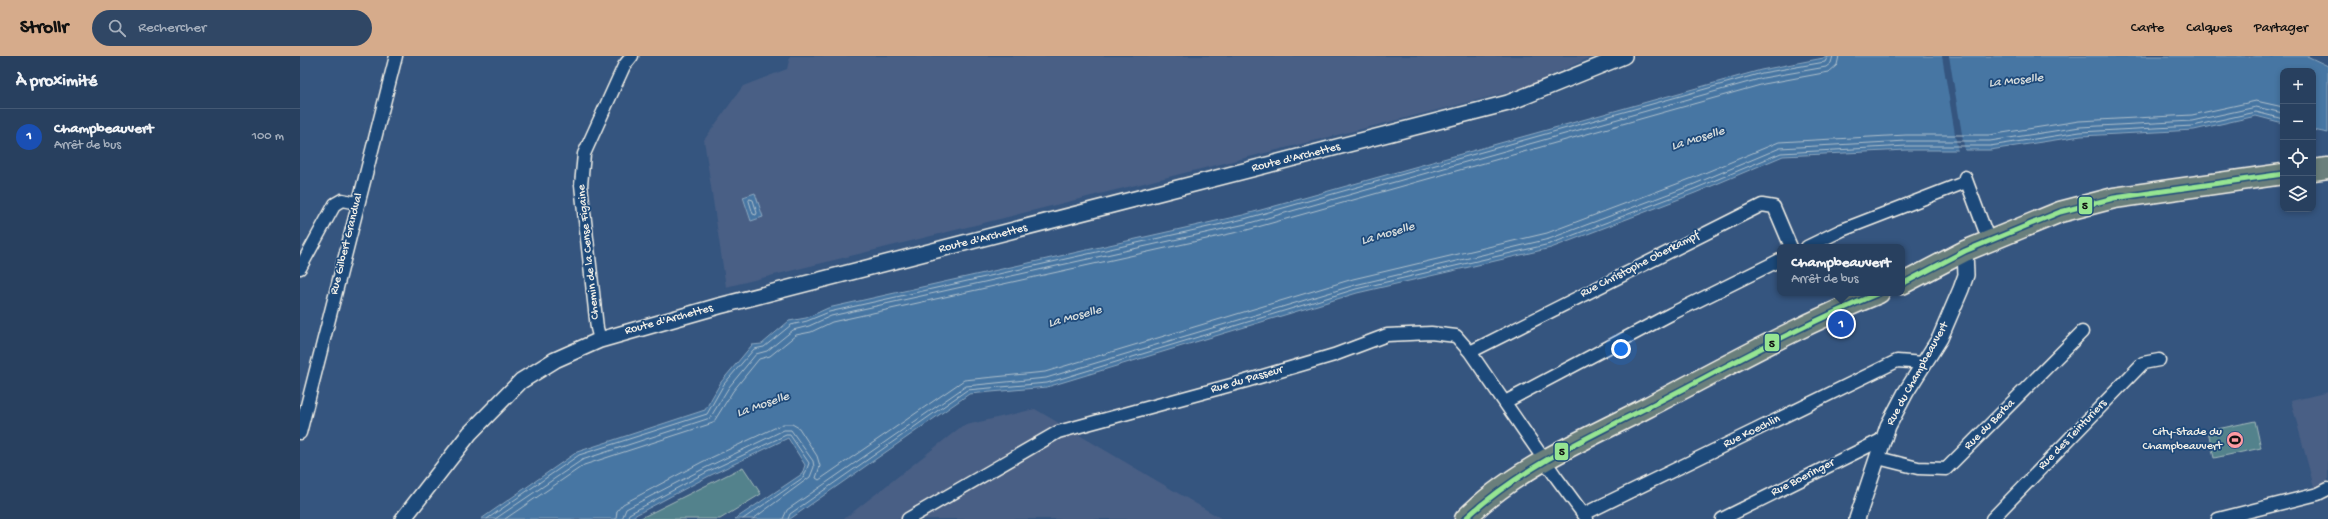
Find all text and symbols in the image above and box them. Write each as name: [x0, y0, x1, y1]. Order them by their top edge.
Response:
search box: [92, 10, 372, 46]
text: Strollr: [20, 17, 68, 40]
icon: search: [106, 17, 128, 39]
text: Rechercher: [138, 19, 206, 37]
text: Carte: [2131, 20, 2164, 37]
text: Calques: [2186, 20, 2232, 37]
text: Partager: [2254, 20, 2308, 37]
map controls: [2280, 68, 2316, 212]
button: +: [2280, 68, 2316, 104]
water label: La Moselle: [1988, 71, 2045, 91]
text: À proximité: [16, 72, 97, 92]
button: −: [2280, 104, 2316, 140]
text: Champbeauvert: [54, 120, 153, 138]
water label: La Moselle: [1670, 123, 1728, 154]
text: 1: [26, 129, 32, 144]
text: 100 m: [252, 129, 284, 144]
text: Arrêt de bus: [54, 138, 121, 153]
street label: Route d'Archettes: [1250, 140, 1342, 176]
button: locate: [2280, 140, 2316, 176]
button: layers: [2280, 176, 2316, 212]
street label: Chemin de la Cense Figaine: [575, 183, 603, 320]
street label: Rue Gilbert Grandval: [328, 191, 366, 296]
line badge: 5: [2078, 196, 2093, 215]
text: 5: [2082, 201, 2088, 213]
water label: La Moselle: [1360, 219, 1418, 249]
street label: Route d'Archettes: [937, 221, 1029, 257]
street label: Rue Christophe Oberkampf: [1578, 228, 1703, 301]
popup: [1777, 244, 1905, 296]
text: Champbeauvert: [1791, 254, 1891, 272]
text: Arrêt de bus: [1791, 272, 1858, 287]
street label: Route d'Archettes: [623, 301, 715, 338]
water label: La Moselle: [1047, 302, 1105, 331]
pin: 1: [1828, 309, 1854, 339]
street label: Rue du Champbeauvert: [1884, 319, 1953, 428]
line badge: 5: [1764, 333, 1780, 352]
your location: [1611, 339, 1631, 359]
text: 5: [1769, 339, 1775, 351]
street label: Rue du Passeur: [1209, 363, 1286, 397]
water label: La Moselle: [735, 389, 793, 421]
street label: Rue du Berba: [1962, 396, 2019, 453]
street label: Rue des Teinturiers: [2036, 396, 2111, 473]
street label: Rue Koechlin: [1721, 412, 1783, 452]
place label: City-Stade du Champbeauvert: [2143, 426, 2223, 454]
sports icon: City-Stade du Champbeauvert: [2225, 430, 2245, 450]
line badge: 5: [1554, 442, 1569, 461]
text: 5: [1559, 447, 1565, 459]
street label: Rue Boeringer: [1769, 455, 1839, 500]

